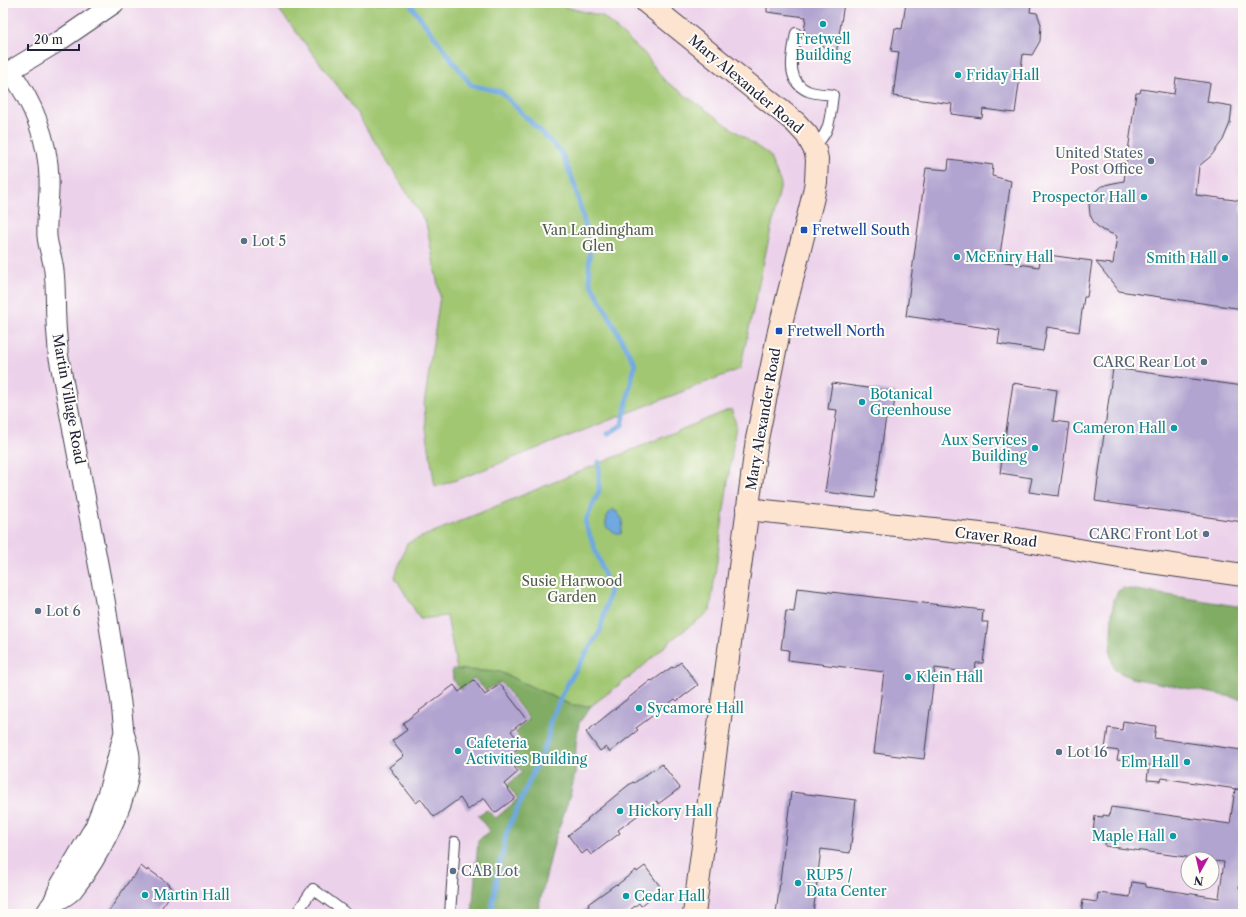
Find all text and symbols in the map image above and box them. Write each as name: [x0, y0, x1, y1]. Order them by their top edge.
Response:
marker: Fretwell Building: [818, 19, 828, 29]
scale bar: [28, 26, 79, 52]
place label: Fretwell Building: [795, 30, 851, 64]
street label: Mary Alexander Road: [685, 31, 807, 138]
text: 20 m: [34, 32, 63, 47]
place label: Friday Hall: [966, 66, 1039, 84]
marker: Friday Hall: [953, 70, 963, 80]
place label: United States Post Office: [1055, 144, 1143, 178]
marker: United States Post Office: [1146, 156, 1156, 166]
place label: Prospector Hall: [1032, 188, 1136, 206]
marker: Prospector Hall: [1139, 192, 1149, 202]
park label: Van Landingham Glen: [541, 221, 654, 255]
place label: Fretwell South: [812, 221, 910, 239]
marker: Fretwell South: [799, 225, 809, 235]
place label: Lot 5: [252, 232, 286, 250]
marker: Lot 5: [239, 236, 249, 246]
place label: McEniry Hall: [965, 248, 1053, 266]
place label: Smith Hall: [1146, 249, 1217, 267]
marker: McEniry Hall: [952, 252, 962, 262]
marker: Smith Hall: [1220, 253, 1230, 263]
place label: Fretwell North: [787, 322, 885, 340]
marker: Fretwell North: [774, 326, 784, 336]
street label: Martin Village Road: [49, 332, 89, 466]
street label: Mary Alexander Road: [742, 346, 784, 492]
place label: CARC Rear Lot: [1093, 353, 1196, 371]
marker: CARC Rear Lot: [1199, 357, 1209, 367]
place label: Botanical Greenhouse: [870, 385, 951, 419]
marker: Botanical Greenhouse: [857, 397, 867, 407]
place label: Cameron Hall: [1073, 419, 1166, 437]
marker: Cameron Hall: [1169, 423, 1179, 433]
place label: Aux Services Building: [940, 431, 1028, 465]
marker: Aux Services Building: [1030, 443, 1040, 453]
street label: Craver Road: [954, 523, 1039, 551]
place label: CARC Front Lot: [1089, 525, 1198, 543]
marker: CARC Front Lot: [1201, 529, 1211, 539]
park label: Susie Harwood Garden: [521, 572, 623, 606]
place label: Lot 6: [46, 602, 81, 620]
marker: Lot 6: [33, 606, 43, 616]
place label: Klein Hall: [916, 668, 983, 686]
marker: Klein Hall: [903, 672, 913, 682]
place label: Sycamore Hall: [647, 699, 744, 717]
marker: Sycamore Hall: [634, 703, 644, 713]
place label: Cafeteria Activities Building: [465, 734, 588, 768]
place label: Lot 16: [1067, 743, 1108, 761]
marker: Cafeteria Activities Building: [453, 746, 463, 756]
marker: Lot 16: [1054, 747, 1064, 757]
place label: Elm Hall: [1121, 753, 1179, 771]
marker: Elm Hall: [1182, 757, 1192, 767]
place label: Hickory Hall: [628, 802, 712, 820]
marker: Hickory Hall: [615, 806, 625, 816]
place label: Maple Hall: [1092, 827, 1165, 845]
marker: Maple Hall: [1168, 831, 1178, 841]
north arrow: [1180, 851, 1220, 891]
place label: CAB Lot: [461, 862, 518, 880]
marker: CAB Lot: [448, 866, 458, 876]
place label: RUP5 / Data Center: [806, 866, 887, 900]
text: N: [1192, 873, 1204, 888]
marker: RUP5 / Data Center: [793, 878, 803, 888]
place label: Martin Hall: [153, 886, 230, 904]
place label: Cedar Hall: [634, 887, 705, 905]
marker: Martin Hall: [140, 890, 150, 900]
marker: Cedar Hall: [621, 891, 631, 901]

